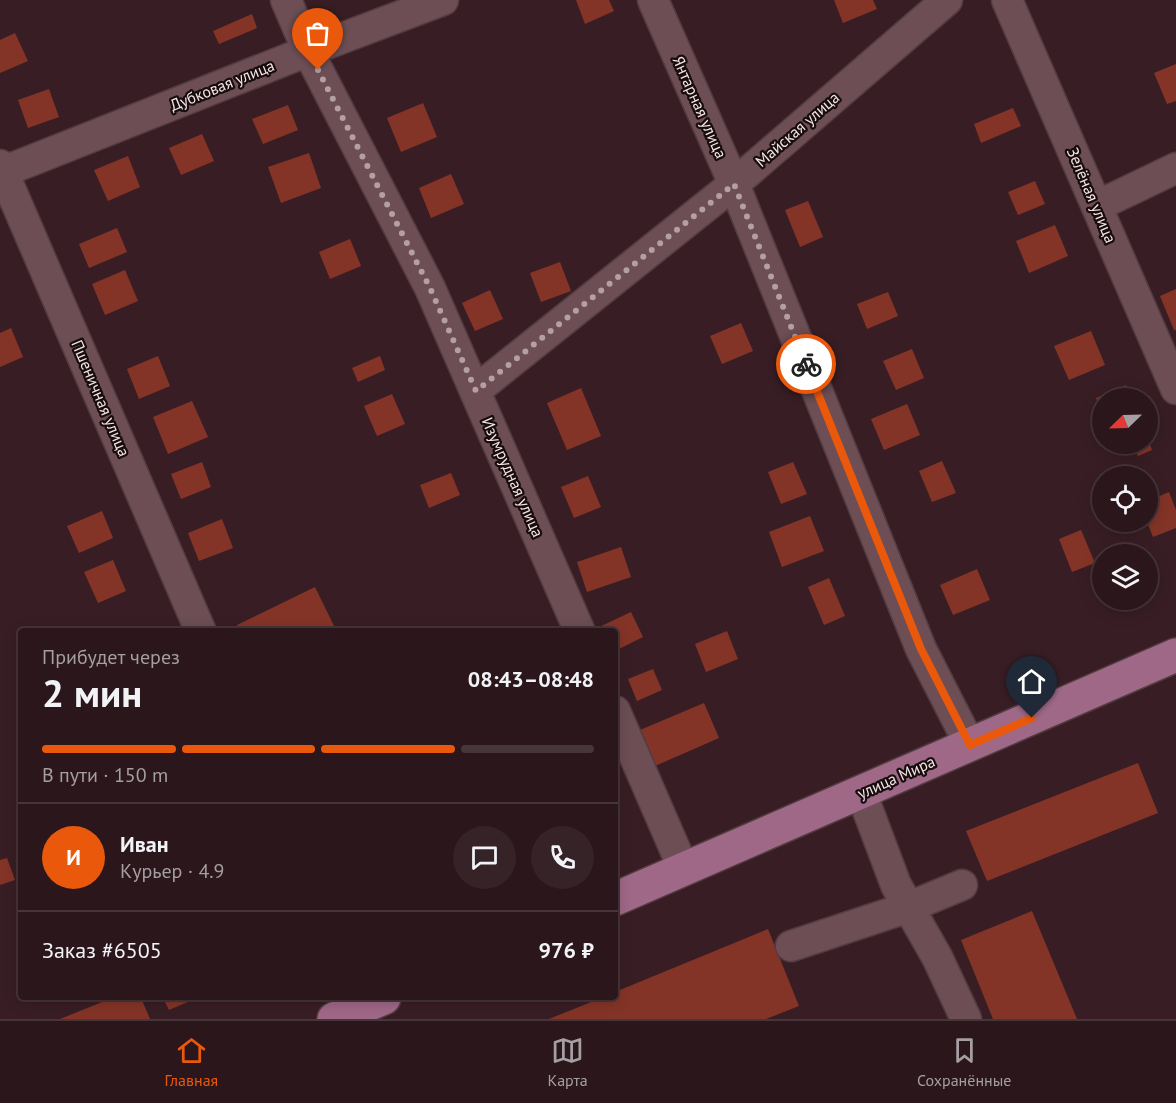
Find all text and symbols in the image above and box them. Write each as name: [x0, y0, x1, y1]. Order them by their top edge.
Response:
pin: [292, 8, 343, 70]
icon: bag: [301, 17, 334, 50]
street label: Янтарная улица: [669, 53, 731, 161]
street label: Дубковая улица: [167, 55, 277, 115]
street label: Майская улица: [751, 87, 843, 171]
street label: Зелёная улица: [1063, 144, 1121, 246]
courier: [776, 334, 836, 394]
street label: Пшеничная улица: [67, 337, 135, 459]
icon: bike: [790, 348, 823, 381]
north arrow: [1092, 388, 1158, 454]
map controls: [1092, 388, 1158, 610]
street label: Изумрудная улица: [478, 414, 548, 540]
button: locate: [1092, 466, 1158, 532]
button: layers: [1092, 544, 1158, 610]
text: Прибудет через: [42, 644, 180, 670]
pin: [1006, 656, 1057, 718]
text: 08:43–08:48: [468, 665, 594, 693]
icon: home: [1015, 665, 1048, 698]
text: 2 мин: [42, 667, 142, 718]
street label: улица Мира: [854, 751, 938, 803]
text: В пути · 150 m: [42, 762, 168, 788]
button: chat: [453, 826, 516, 889]
button: phone: [531, 826, 594, 889]
text: Иван: [120, 830, 169, 858]
text: И: [66, 843, 81, 871]
text: Курьер · 4.9: [120, 858, 224, 884]
text: Заказ #6505: [42, 936, 162, 964]
text: 976 ₽: [539, 936, 594, 964]
tab: Главная: [165, 1034, 218, 1090]
tab: Карта: [547, 1034, 588, 1090]
tab: Сохранённые: [917, 1034, 1011, 1090]

